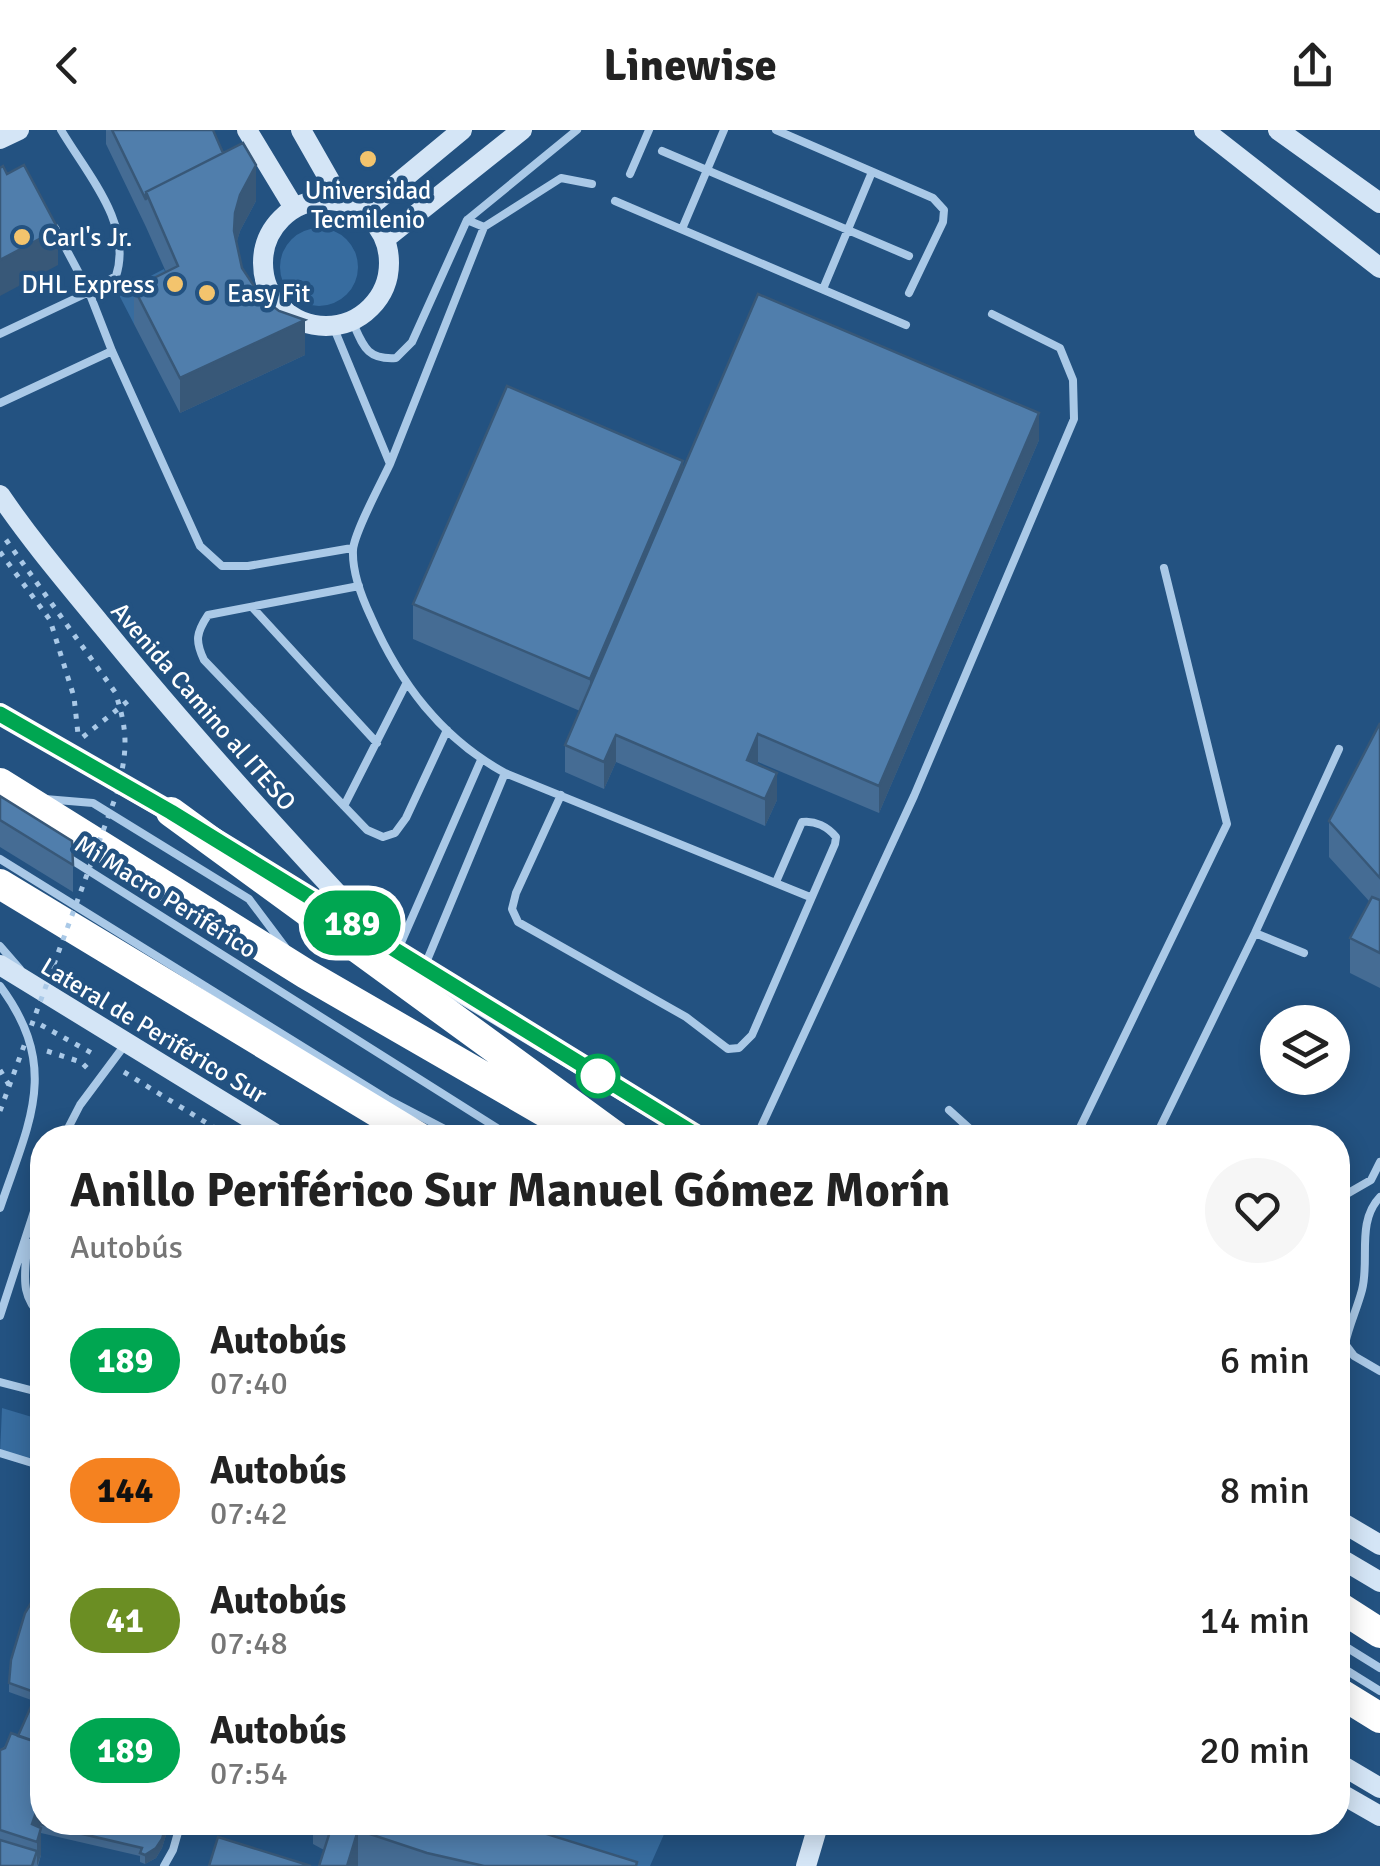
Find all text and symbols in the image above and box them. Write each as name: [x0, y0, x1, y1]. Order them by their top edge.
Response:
icon: back: [40, 38, 95, 93]
text: Linewise: [603, 38, 777, 93]
icon: share: [1285, 38, 1340, 93]
marker: Universidad Tecmilenio: [357, 148, 379, 170]
place label: Universidad Tecmilenio: [305, 175, 431, 235]
place label: Carl's Jr.: [42, 222, 132, 253]
marker: Carl's Jr.: [11, 226, 33, 248]
place label: DHL Express: [22, 269, 155, 300]
marker: DHL Express: [164, 273, 186, 295]
place label: Easy Fit: [227, 278, 310, 309]
marker: Easy Fit: [196, 282, 218, 304]
street label: Avenida Camino al ITESO: [105, 596, 303, 817]
street label: Mi Macro Periférico: [69, 828, 262, 965]
line badge: 189: [294, 890, 410, 956]
text: 189: [324, 902, 380, 945]
street label: Lateral de Periférico Sur: [35, 951, 273, 1111]
map controls: [1260, 1005, 1350, 1095]
button: layers: [1260, 1005, 1350, 1095]
unlabelled marker: [577, 1055, 619, 1097]
button: heart: [1205, 1158, 1310, 1263]
text: Anillo Periférico Sur Manuel Gómez Morín: [70, 1161, 950, 1220]
text: Autobús: [70, 1228, 183, 1267]
text: Autobús: [210, 1317, 346, 1364]
text: 6 min: [1220, 1337, 1310, 1384]
text: 189: [97, 1339, 153, 1382]
text: 07:40: [210, 1364, 288, 1403]
text: Autobús: [210, 1447, 346, 1494]
text: 8 min: [1220, 1467, 1310, 1514]
text: 144: [97, 1469, 153, 1512]
text: 07:42: [210, 1494, 288, 1533]
text: Autobús: [210, 1577, 346, 1624]
text: 14 min: [1199, 1597, 1310, 1644]
text: 41: [106, 1599, 144, 1642]
text: 07:48: [210, 1624, 288, 1663]
text: Autobús: [210, 1707, 346, 1754]
text: 20 min: [1199, 1727, 1310, 1774]
text: 189: [97, 1729, 153, 1772]
text: 07:54: [210, 1754, 288, 1793]

